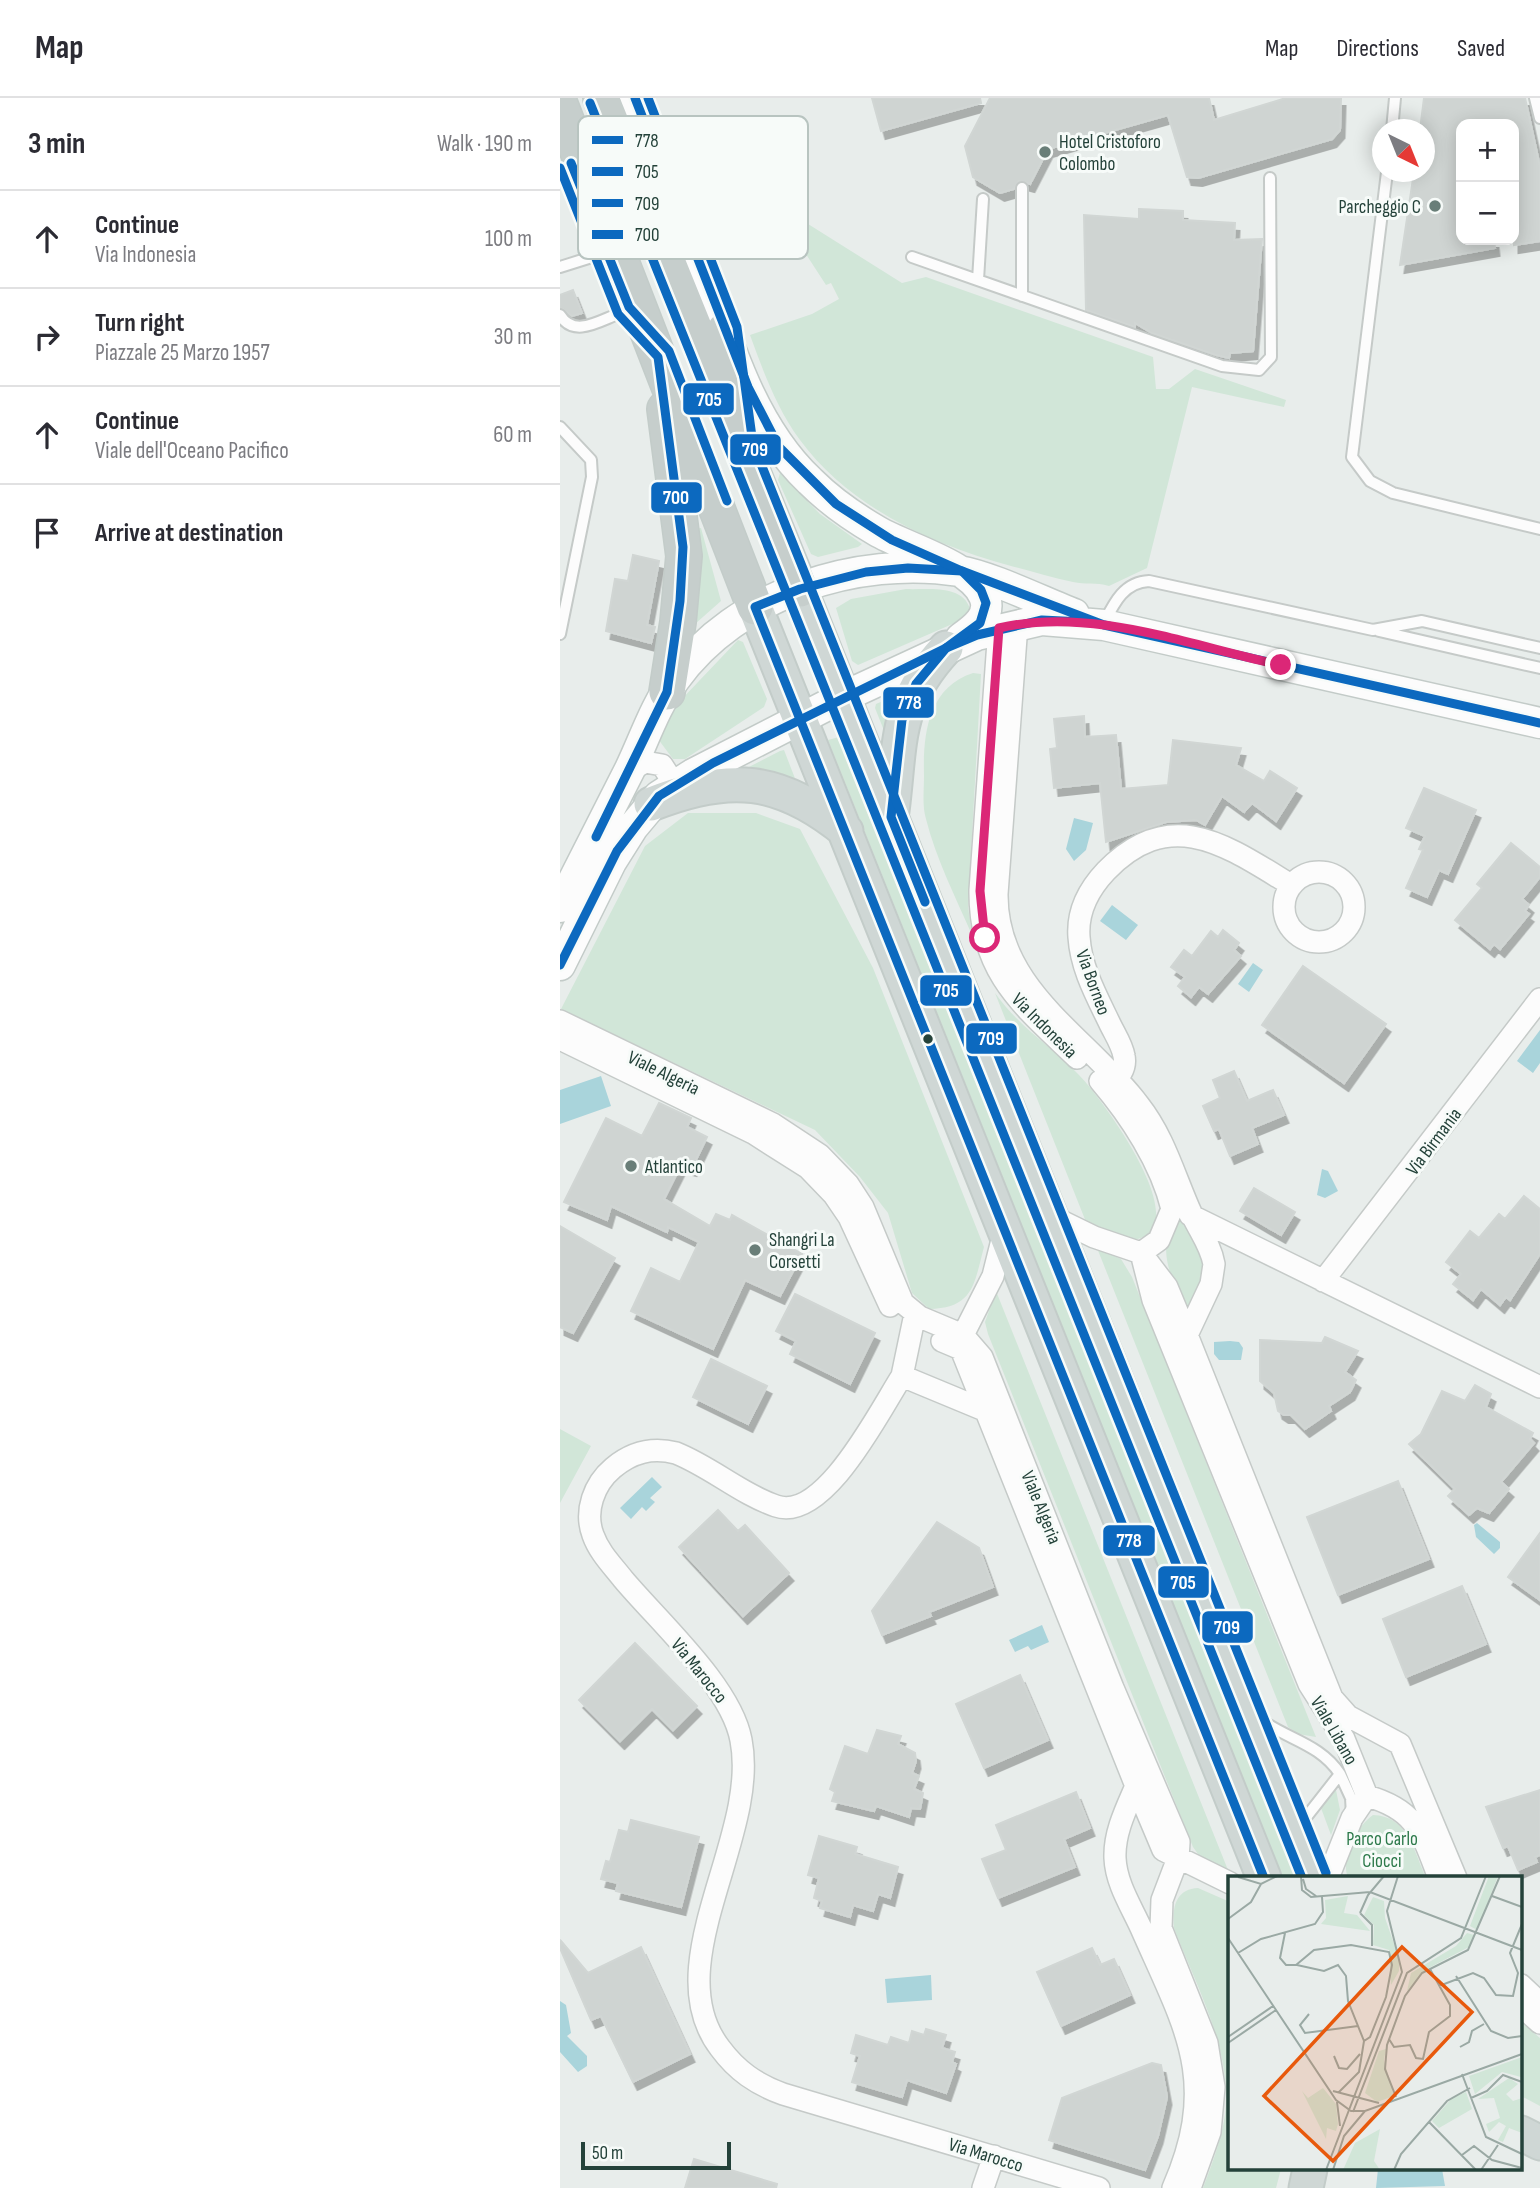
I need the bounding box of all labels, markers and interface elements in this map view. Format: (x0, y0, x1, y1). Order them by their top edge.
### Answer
text: Map (35, 28, 84, 68)
text: Map (1265, 34, 1298, 63)
text: Directions (1336, 34, 1419, 63)
text: Saved (1457, 34, 1505, 63)
legend (578, 116, 808, 259)
north arrow (1372, 119, 1435, 182)
map controls (1456, 119, 1519, 245)
button: + (1456, 119, 1519, 182)
text: 3 min (28, 126, 85, 162)
text: Walk · 190 m (437, 130, 532, 158)
text: 778 (635, 130, 658, 153)
place label: Hotel Cristoforo Colombo (1059, 131, 1161, 176)
marker: Hotel Cristoforo Colombo (1037, 144, 1053, 160)
text: 705 (635, 161, 659, 184)
button: − (1456, 182, 1519, 245)
text: 709 (635, 193, 659, 216)
place label: Parcheggio C (1339, 196, 1421, 219)
marker: Parcheggio C (1427, 198, 1443, 214)
text: Continue (95, 210, 179, 241)
icon: ahead (28, 220, 66, 258)
text: 700 (635, 224, 660, 247)
text: 100 m (485, 225, 532, 253)
text: Via Indonesia (95, 241, 196, 269)
text: Turn right (95, 308, 184, 339)
icon: right (28, 318, 66, 356)
text: 30 m (494, 323, 532, 351)
text: Piazzale 25 Marzo 1957 (95, 339, 270, 367)
line badge: 705 (682, 382, 735, 416)
text: 705 (696, 389, 722, 412)
text: Continue (95, 406, 179, 437)
icon: ahead (28, 416, 66, 454)
text: 60 m (493, 421, 532, 449)
line badge: 709 (729, 433, 782, 466)
text: Viale dell'Oceano Pacifico (95, 437, 289, 465)
text: 709 (742, 439, 768, 462)
line badge: 700 (650, 481, 703, 514)
text: 700 (663, 487, 689, 510)
icon: arrive (28, 514, 66, 552)
text: Arrive at destination (95, 518, 283, 549)
route end (1265, 649, 1296, 680)
line badge: 778 (882, 686, 935, 719)
text: 778 (896, 692, 922, 715)
route start (969, 922, 1000, 953)
street label: Via Borneo (1070, 947, 1115, 1018)
line badge: 705 (919, 974, 973, 1007)
text: 705 (933, 980, 959, 1003)
street label: Via Indonesia (1006, 988, 1082, 1064)
line badge: 709 (965, 1022, 1018, 1055)
text: 709 (978, 1028, 1004, 1051)
unlabelled marker (921, 1032, 935, 1046)
street label: Viale Algeria (624, 1046, 703, 1101)
street label: Via Birmania (1401, 1104, 1467, 1180)
place label: Atlantico (644, 1156, 703, 1179)
marker: Atlantico (623, 1158, 639, 1174)
place label: Shangri La Corsetti (769, 1229, 835, 1274)
marker: Shangri La Corsetti (747, 1242, 763, 1258)
street label: Viale Algeria (1016, 1468, 1066, 1548)
line badge: 778 (1102, 1524, 1156, 1557)
text: 778 (1116, 1530, 1142, 1553)
line badge: 705 (1157, 1565, 1210, 1599)
text: 705 (1170, 1572, 1196, 1595)
line badge: 709 (1201, 1610, 1254, 1644)
text: 709 (1214, 1617, 1240, 1640)
street label: Via Marocco (666, 1634, 732, 1708)
street label: Viale Libano (1305, 1692, 1363, 1769)
park label: Parco Carlo Ciocci (1346, 1828, 1418, 1873)
inset map (1228, 1876, 1522, 2170)
street label: Via Marocco (945, 2133, 1026, 2178)
scale bar (581, 2139, 732, 2171)
text: 50 m (592, 2142, 623, 2165)

